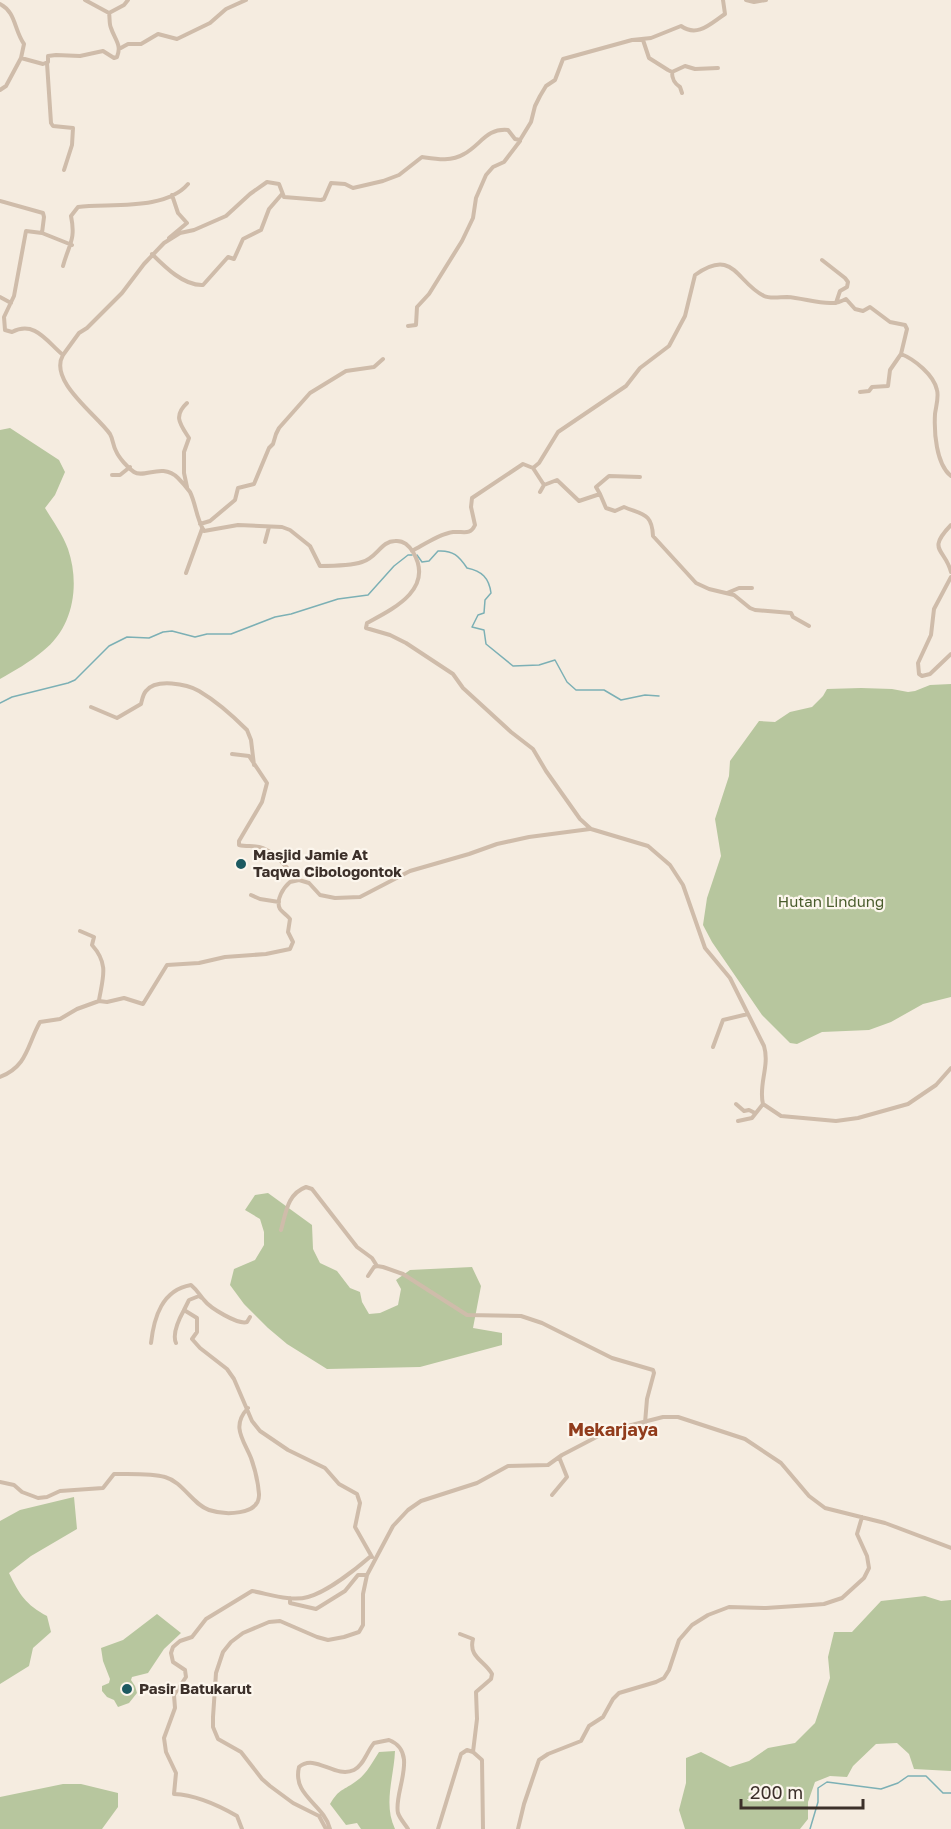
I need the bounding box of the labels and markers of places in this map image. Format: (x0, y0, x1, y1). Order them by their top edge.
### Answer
place label: Masjid Jamie At Taqwa Cibologontok (253, 845, 402, 880)
marker: Masjid Jamie At Taqwa Cibologontok (234, 857, 248, 871)
place label: Pasir Batukarut (139, 1679, 252, 1697)
marker: Pasir Batukarut (120, 1682, 134, 1696)

